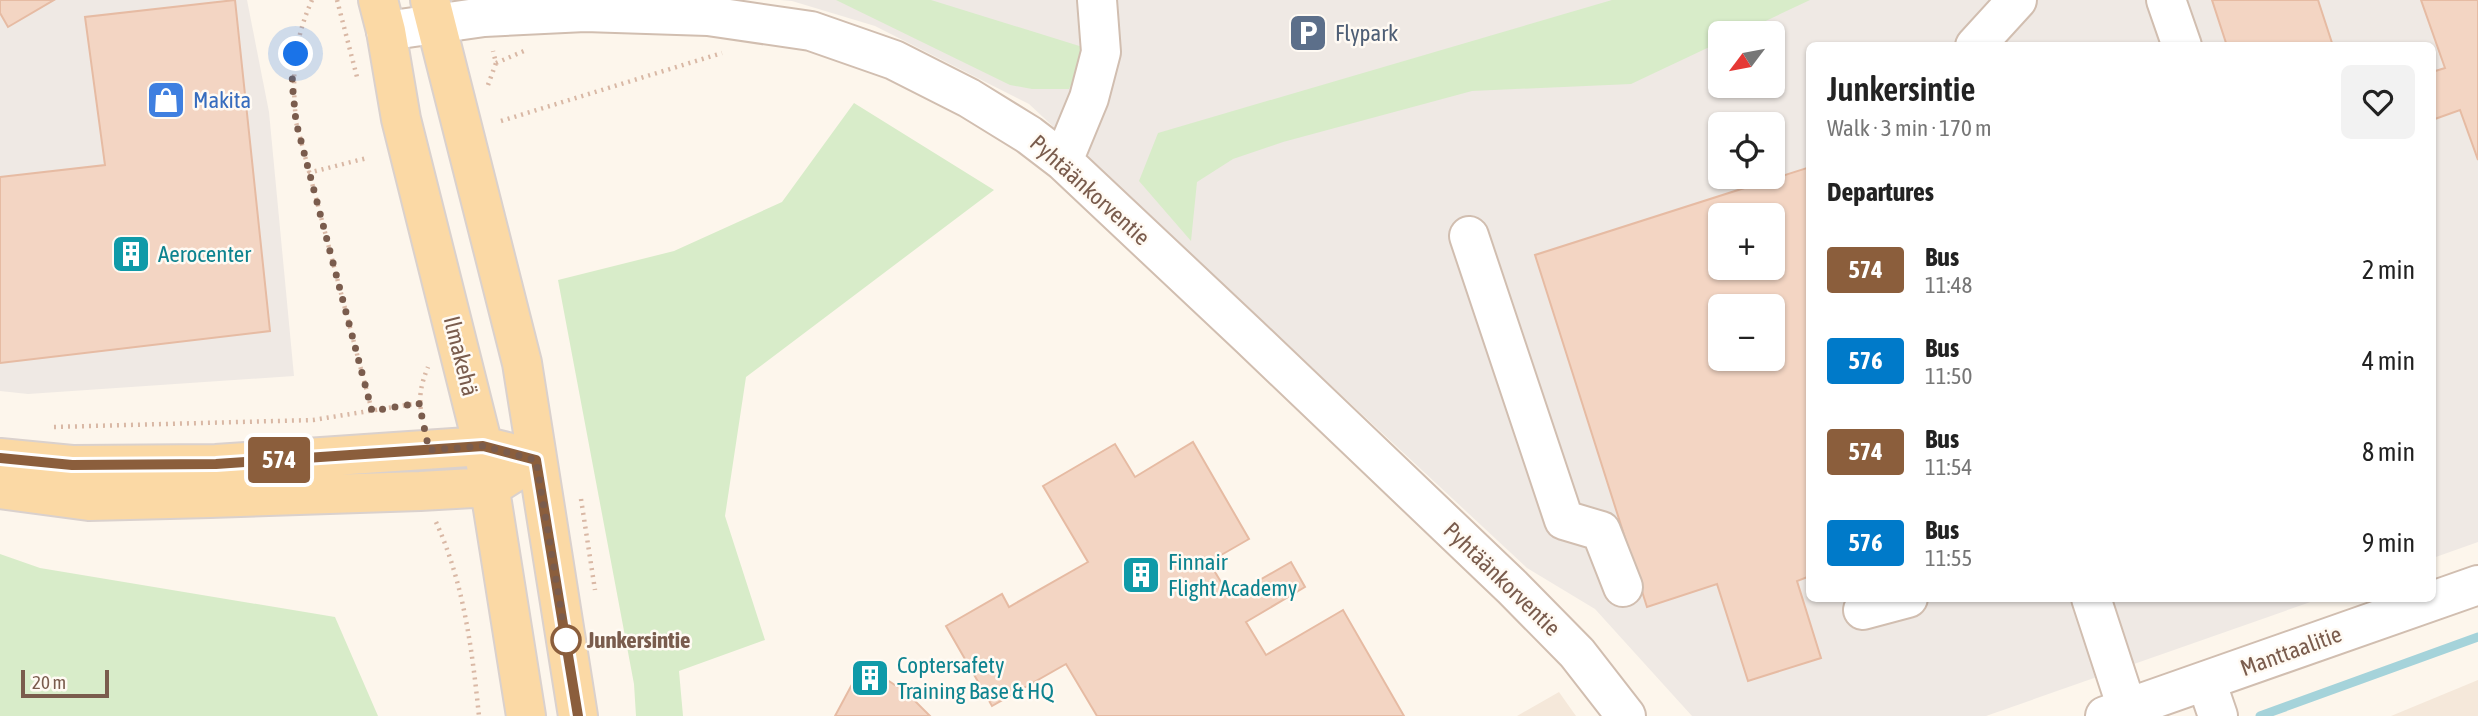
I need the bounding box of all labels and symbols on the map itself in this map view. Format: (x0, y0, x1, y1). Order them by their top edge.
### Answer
parking icon: Flypark (1287, 12, 1329, 54)
place label: Flypark (1335, 20, 1398, 46)
north arrow (1708, 21, 1785, 98)
your location (278, 36, 313, 71)
shop icon: Makita (145, 79, 187, 121)
place label: Makita (193, 87, 251, 113)
street label: Pyhtäänkorventie (1025, 130, 1155, 250)
building icon: Aerocenter (110, 233, 152, 275)
place label: Aerocenter (158, 241, 252, 267)
street label: Ilmakehä (439, 313, 483, 399)
line badge: 574 (239, 437, 319, 483)
street label: Pyhtäänkorventie (1438, 517, 1566, 641)
place label: Finnair Flight Academy (1168, 549, 1297, 601)
building icon: Finnair Flight Academy (1120, 554, 1162, 596)
street label: Manttaalitie (2237, 621, 2345, 681)
marker: Junkersintie (551, 625, 581, 655)
place label: Junkersintie (586, 627, 690, 653)
place label: Coptersafety Training Base & HQ (897, 652, 1054, 704)
building icon: Coptersafety Training Base & HQ (849, 657, 891, 699)
scale bar (21, 667, 108, 699)

